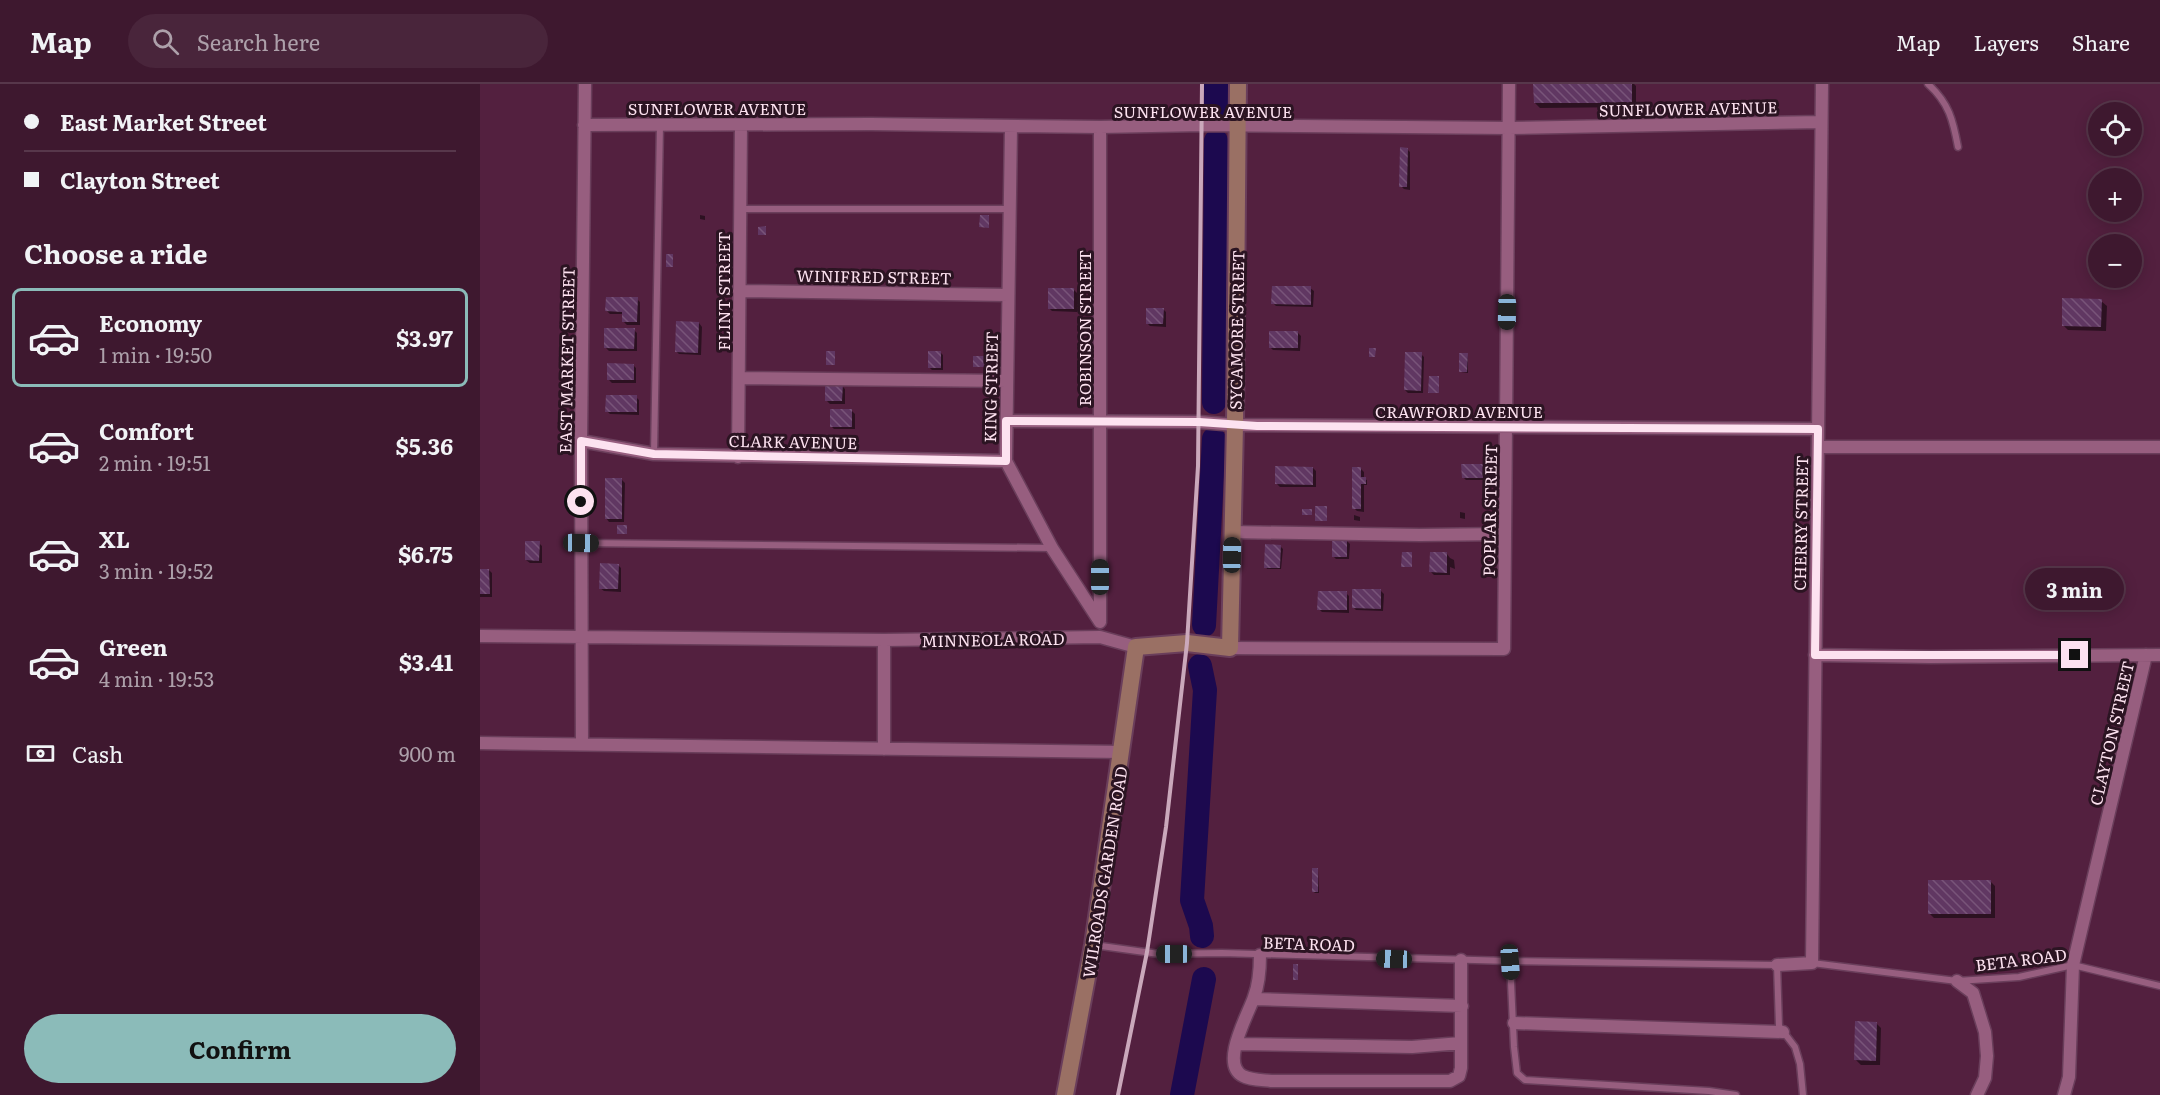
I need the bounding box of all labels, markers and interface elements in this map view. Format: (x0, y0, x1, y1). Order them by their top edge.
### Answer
search box (128, 14, 548, 68)
text: Map (30, 20, 92, 62)
icon: search (149, 25, 182, 58)
text: Search here (197, 25, 320, 58)
text: Map (1896, 26, 1941, 57)
text: Layers (1974, 26, 2039, 57)
text: Share (2072, 26, 2130, 57)
street label: SUNFLOWER AVENUE (1599, 94, 1777, 122)
street label: SUNFLOWER AVENUE (628, 96, 806, 120)
street label: SUNFLOWER AVENUE (1114, 99, 1292, 123)
map controls (2088, 102, 2142, 288)
button: locate (2088, 102, 2142, 156)
text: East Market Street (60, 105, 267, 138)
text: Clayton Street (60, 163, 220, 196)
button: + (2088, 168, 2142, 222)
street label: FLINT STREET (711, 231, 735, 351)
text: Choose a ride (24, 232, 207, 272)
button: − (2088, 234, 2142, 288)
street label: ROBINSON STREET (1072, 250, 1096, 406)
street label: SYCAMORE STREET (1223, 250, 1249, 410)
street label: WINIFRED STREET (796, 263, 952, 289)
street label: EAST MARKET STREET (552, 266, 580, 454)
car (1498, 294, 1516, 330)
text: Economy (99, 306, 202, 339)
icon: car (27, 311, 81, 365)
text: $3.97 (396, 321, 453, 354)
street label: KING STREET (977, 331, 1003, 443)
text: 1 min · 19:50 (99, 339, 212, 369)
street label: CRAWFORD AVENUE (1375, 399, 1543, 423)
text: Comfort (99, 414, 194, 447)
icon: car (27, 419, 81, 473)
street label: CLARK AVENUE (729, 428, 857, 454)
text: $5.36 (396, 429, 453, 462)
street label: POPLAR STREET (1476, 443, 1502, 576)
text: 2 min · 19:51 (99, 447, 211, 477)
street label: CHERRY STREET (1787, 455, 1813, 591)
route start (567, 488, 594, 515)
text: XL (99, 522, 130, 555)
icon: car (27, 527, 81, 581)
car (563, 534, 599, 552)
text: $6.75 (398, 537, 453, 570)
car (1223, 537, 1241, 573)
text: 3 min · 19:52 (99, 555, 213, 585)
car (1091, 559, 1109, 595)
callout: 3 min (2026, 568, 2124, 610)
text: 3 min (2046, 574, 2103, 604)
street label: MINNEOLA ROAD (921, 626, 1065, 652)
text: Green (99, 630, 168, 663)
icon: car (27, 635, 81, 689)
route end (2061, 641, 2088, 668)
text: $3.41 (399, 645, 453, 678)
street label: CLAYTON STREET (2083, 658, 2139, 808)
text: 4 min · 19:53 (99, 663, 214, 693)
icon: cash (24, 737, 57, 770)
text: Cash (72, 737, 123, 770)
text: 900 m (399, 738, 456, 768)
street label: WILROADS GARDEN ROAD (1075, 764, 1133, 980)
street label: BETA ROAD (1263, 929, 1355, 957)
street label: BETA ROAD (1974, 941, 2068, 977)
car (1500, 943, 1520, 981)
car (1156, 945, 1192, 963)
car (1376, 949, 1412, 969)
button: Confirm (24, 1014, 456, 1083)

